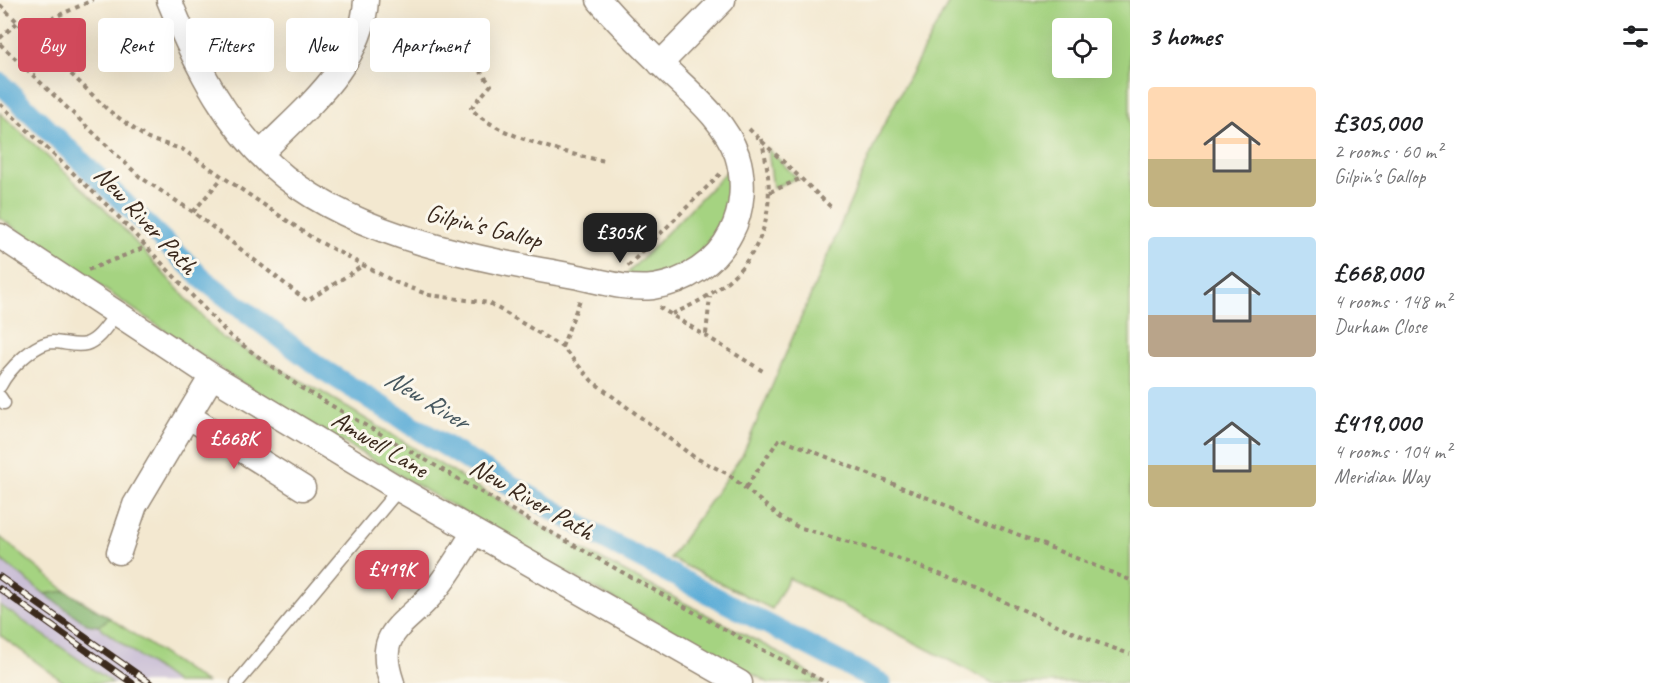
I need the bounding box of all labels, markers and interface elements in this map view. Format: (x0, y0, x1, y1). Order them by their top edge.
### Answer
chip: Buy (18, 18, 86, 72)
chip: Rent (98, 18, 174, 72)
chip: Filters (186, 18, 274, 72)
chip: New (286, 18, 358, 72)
chip: Apartment (370, 18, 490, 72)
map controls (1052, 18, 1112, 78)
button: locate (1052, 18, 1112, 78)
text: 3 homes (1148, 20, 1221, 53)
icon: filters (1619, 20, 1652, 53)
text: £305,000 (1334, 106, 1421, 139)
icon: home (1196, 111, 1268, 183)
text: 2 rooms · 60 m² (1334, 139, 1442, 164)
street label: New River Path (87, 158, 206, 283)
text: Gilpin's Gallop (1334, 164, 1425, 189)
street label: Gilpin's Gallop (422, 196, 547, 257)
pin: £305K (578, 213, 662, 264)
text: £305K (597, 220, 643, 245)
text: £668,000 (1334, 256, 1422, 289)
icon: home (1196, 261, 1268, 333)
text: 4 rooms · 148 m² (1334, 289, 1451, 314)
text: Durham Close (1334, 314, 1427, 339)
water label: New River (379, 361, 479, 439)
street label: Amwell Lane (326, 402, 435, 486)
text: £419,000 (1334, 406, 1421, 439)
icon: home (1196, 411, 1268, 483)
pin: £668K (192, 419, 276, 470)
text: £668K (211, 426, 258, 451)
text: 4 rooms · 104 m² (1334, 439, 1451, 464)
street label: New River Path (464, 450, 601, 548)
text: Meridian Way (1334, 464, 1429, 489)
pin: £419K (350, 550, 434, 601)
text: £419K (369, 557, 415, 582)

